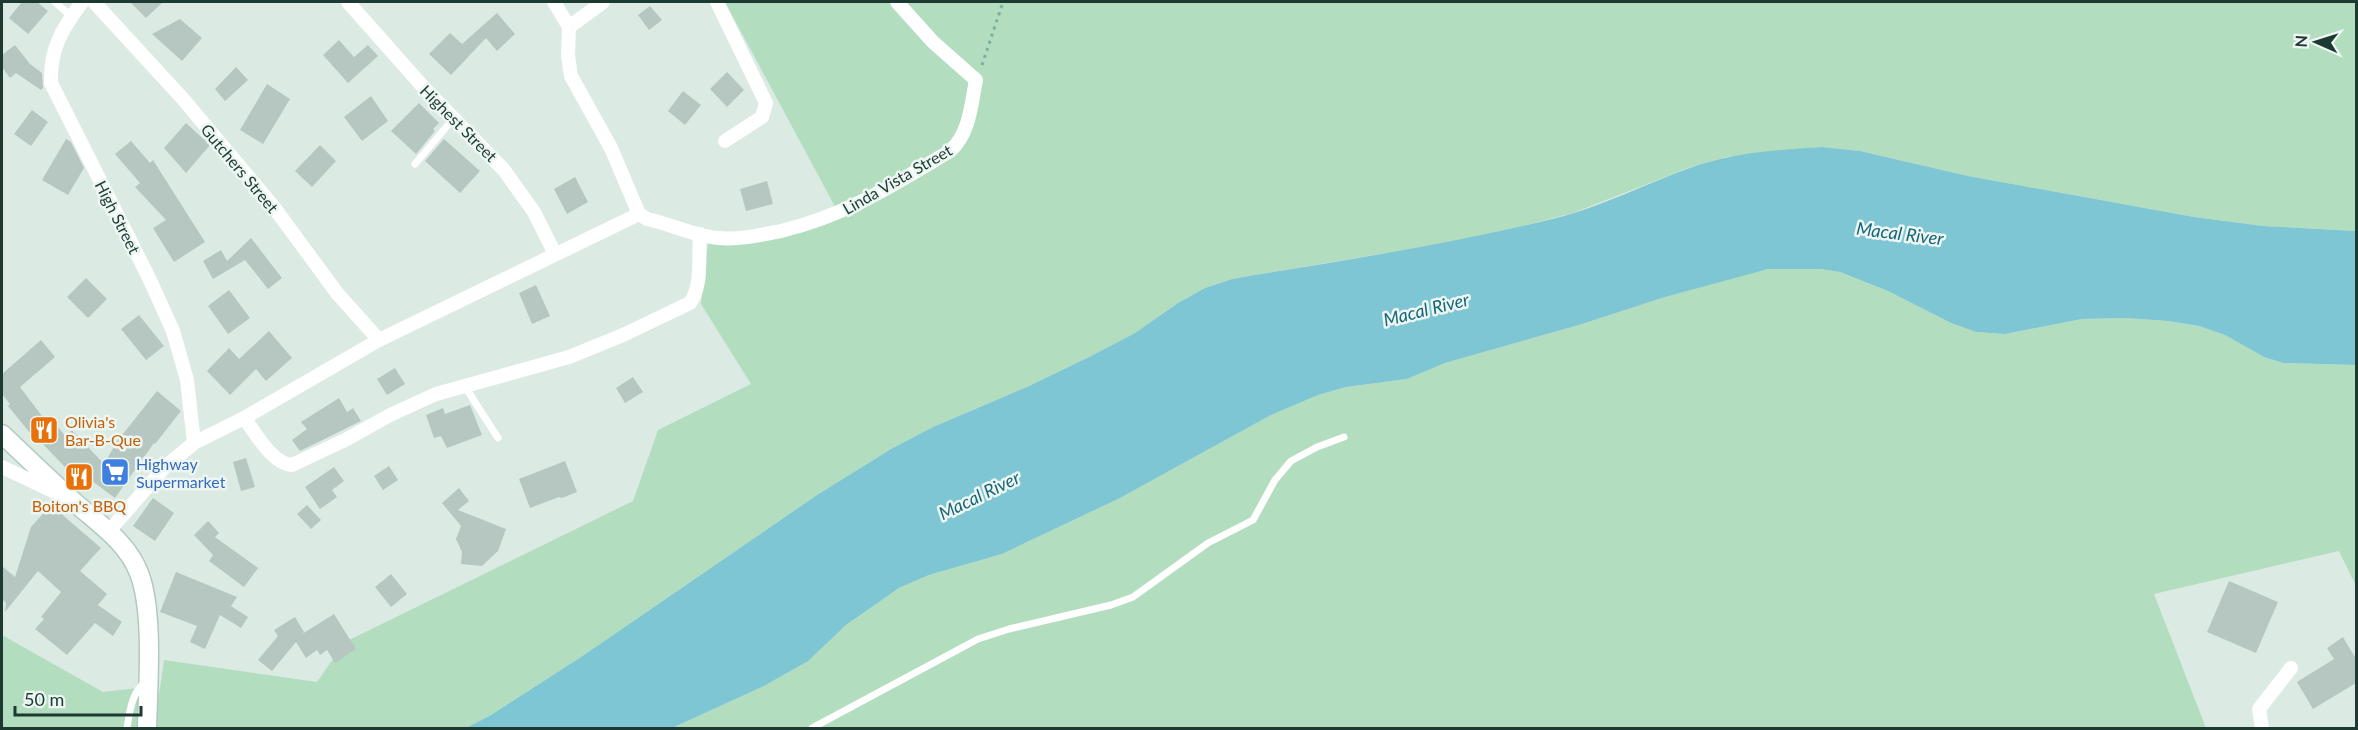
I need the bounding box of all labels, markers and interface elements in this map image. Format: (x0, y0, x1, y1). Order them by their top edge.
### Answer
north arrow (2286, 12, 2346, 72)
text: N (2291, 35, 2310, 48)
street label: Highest Street (417, 81, 501, 165)
street label: Gutchers Street (197, 120, 283, 216)
street label: Linda Vista Street (839, 140, 955, 218)
street label: High Street (92, 177, 145, 257)
water label: Macal River (1855, 217, 1946, 249)
water label: Macal River (1381, 288, 1472, 330)
place label: Olivia's Bar-B-Que (65, 412, 141, 449)
restaurant icon: Olivia's Bar-B-Que (28, 414, 60, 446)
place label: Highway Supermarket (136, 454, 226, 491)
supermarket icon: Highway Supermarket (99, 456, 131, 488)
restaurant icon: Boiton's BBQ (63, 461, 95, 493)
water label: Macal River (935, 466, 1024, 524)
place label: Boiton's BBQ (32, 496, 126, 515)
scale bar (15, 679, 141, 717)
text: 50 m (24, 688, 64, 710)

